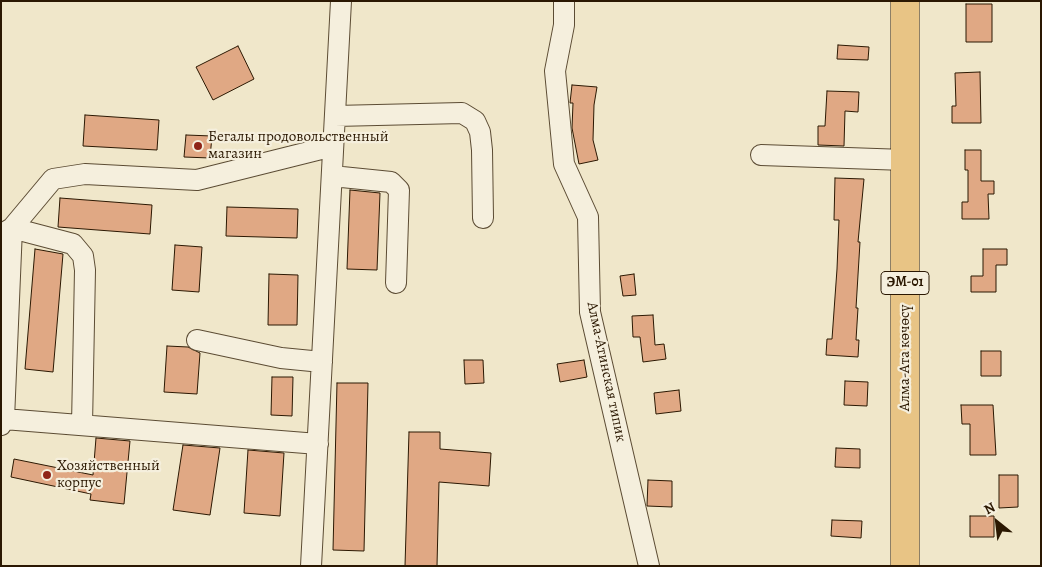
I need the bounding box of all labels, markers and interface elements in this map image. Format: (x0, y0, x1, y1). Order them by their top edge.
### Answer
place label: Бегалы продовольственный магазин (208, 128, 388, 163)
marker: Бегалы продовольственный магазин (192, 140, 204, 152)
road number: ЭМ-01 (881, 272, 929, 294)
street label: Алма-Атинская типик (582, 300, 630, 444)
street label: Алма-Ата көчөсү (896, 305, 914, 411)
place label: Хозяйственный корпус (57, 457, 160, 492)
marker: Хозяйственный корпус (41, 469, 53, 481)
north arrow (972, 497, 1022, 547)
text: N (980, 498, 999, 519)

